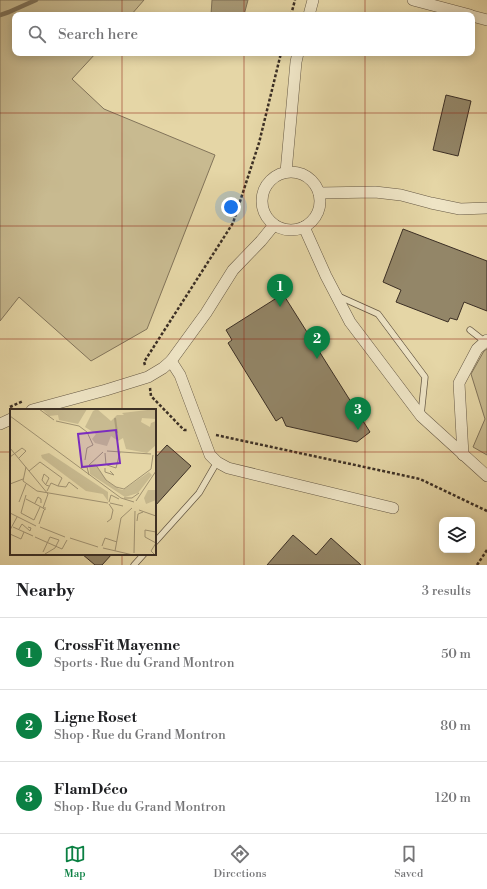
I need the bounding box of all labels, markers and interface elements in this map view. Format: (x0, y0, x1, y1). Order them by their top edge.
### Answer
search box (12, 12, 475, 56)
icon: search (26, 23, 48, 45)
text: Search here (58, 25, 138, 44)
your location (221, 197, 241, 217)
pin: 1 (267, 274, 293, 307)
pin: 2 (304, 326, 330, 359)
pin: 3 (345, 397, 371, 430)
inset map (10, 409, 156, 555)
map controls (439, 517, 475, 553)
button: layers (439, 517, 475, 553)
text: Nearby (16, 580, 75, 602)
text: 3 results (422, 583, 471, 599)
text: CrossFit Mayenne (54, 636, 180, 655)
text: 1 (26, 646, 32, 662)
text: 50 m (441, 646, 471, 662)
text: Sports · Rue du Grand Montron (54, 655, 234, 671)
text: Ligne Roset (54, 708, 137, 727)
text: 2 (25, 718, 33, 734)
text: 80 m (440, 718, 471, 734)
text: Shop · Rue du Grand Montron (54, 727, 226, 743)
text: FlamDéco (54, 780, 128, 799)
text: 3 (25, 790, 33, 806)
text: 120 m (435, 790, 471, 806)
text: Shop · Rue du Grand Montron (54, 799, 226, 815)
tab: Map (64, 843, 86, 881)
tab: Directions (214, 843, 267, 881)
tab: Saved (394, 843, 423, 881)

